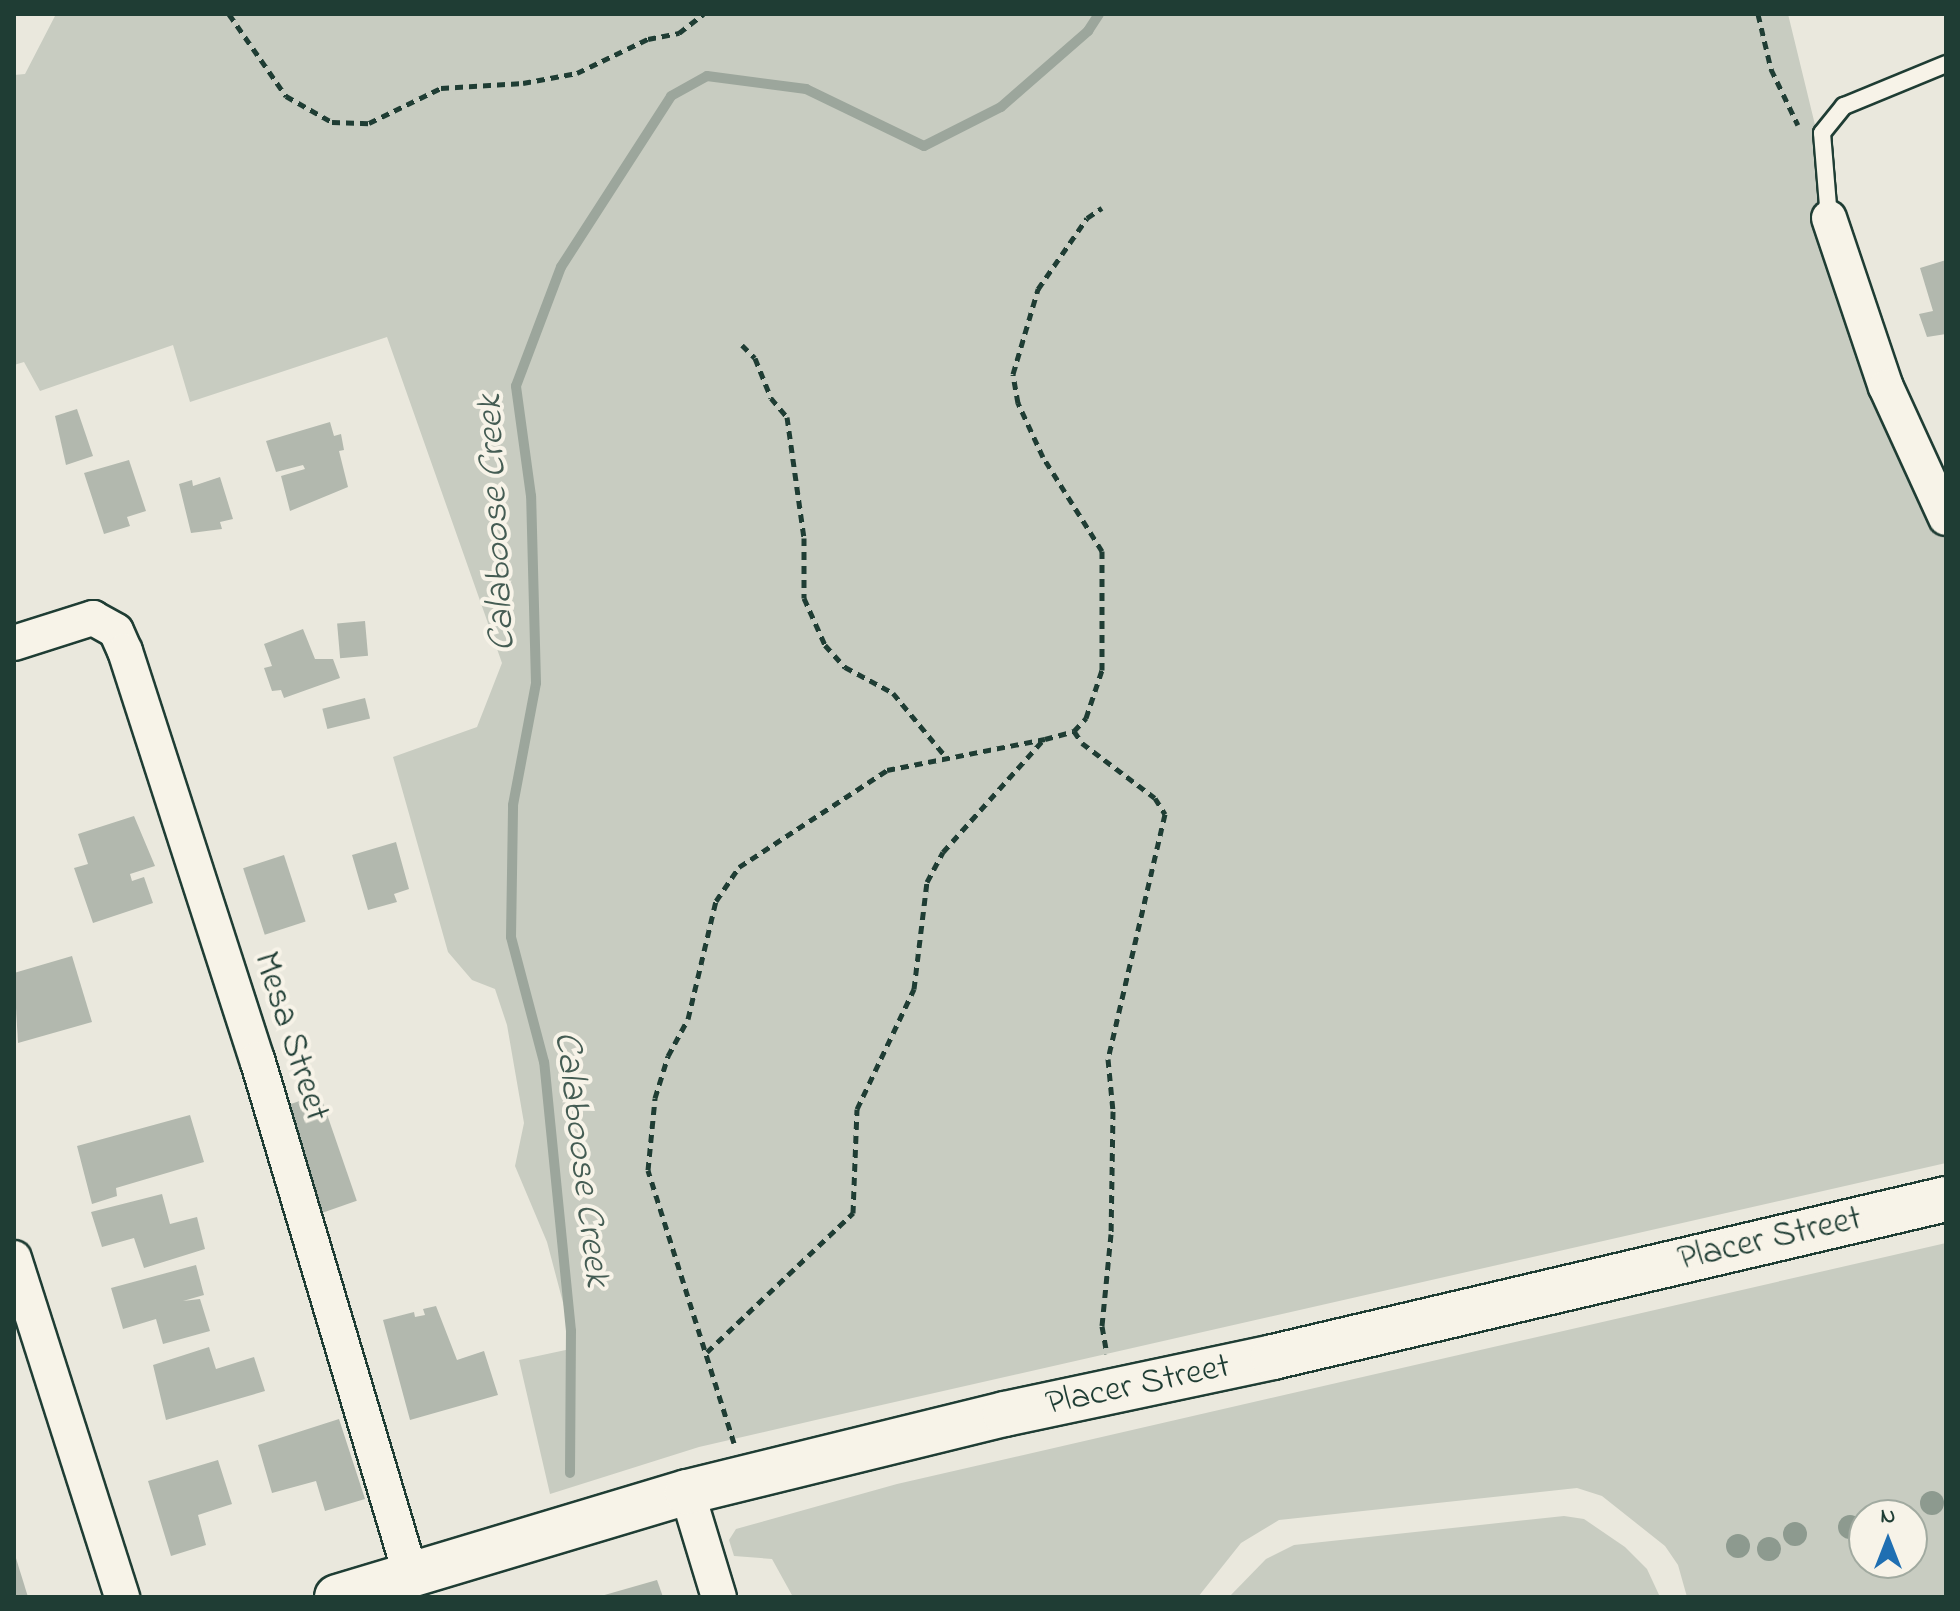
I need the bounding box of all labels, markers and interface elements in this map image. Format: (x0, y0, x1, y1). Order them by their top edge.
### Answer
water label: Calaboose Creek (469, 393, 527, 653)
street label: Mesa Street (242, 947, 338, 1127)
water label: Calaboose Creek (542, 1029, 618, 1289)
street label: Placer Street (1674, 1198, 1866, 1282)
street label: Placer Street (1042, 1345, 1234, 1427)
north arrow (1848, 1499, 1928, 1579)
text: N (1881, 1501, 1895, 1533)

